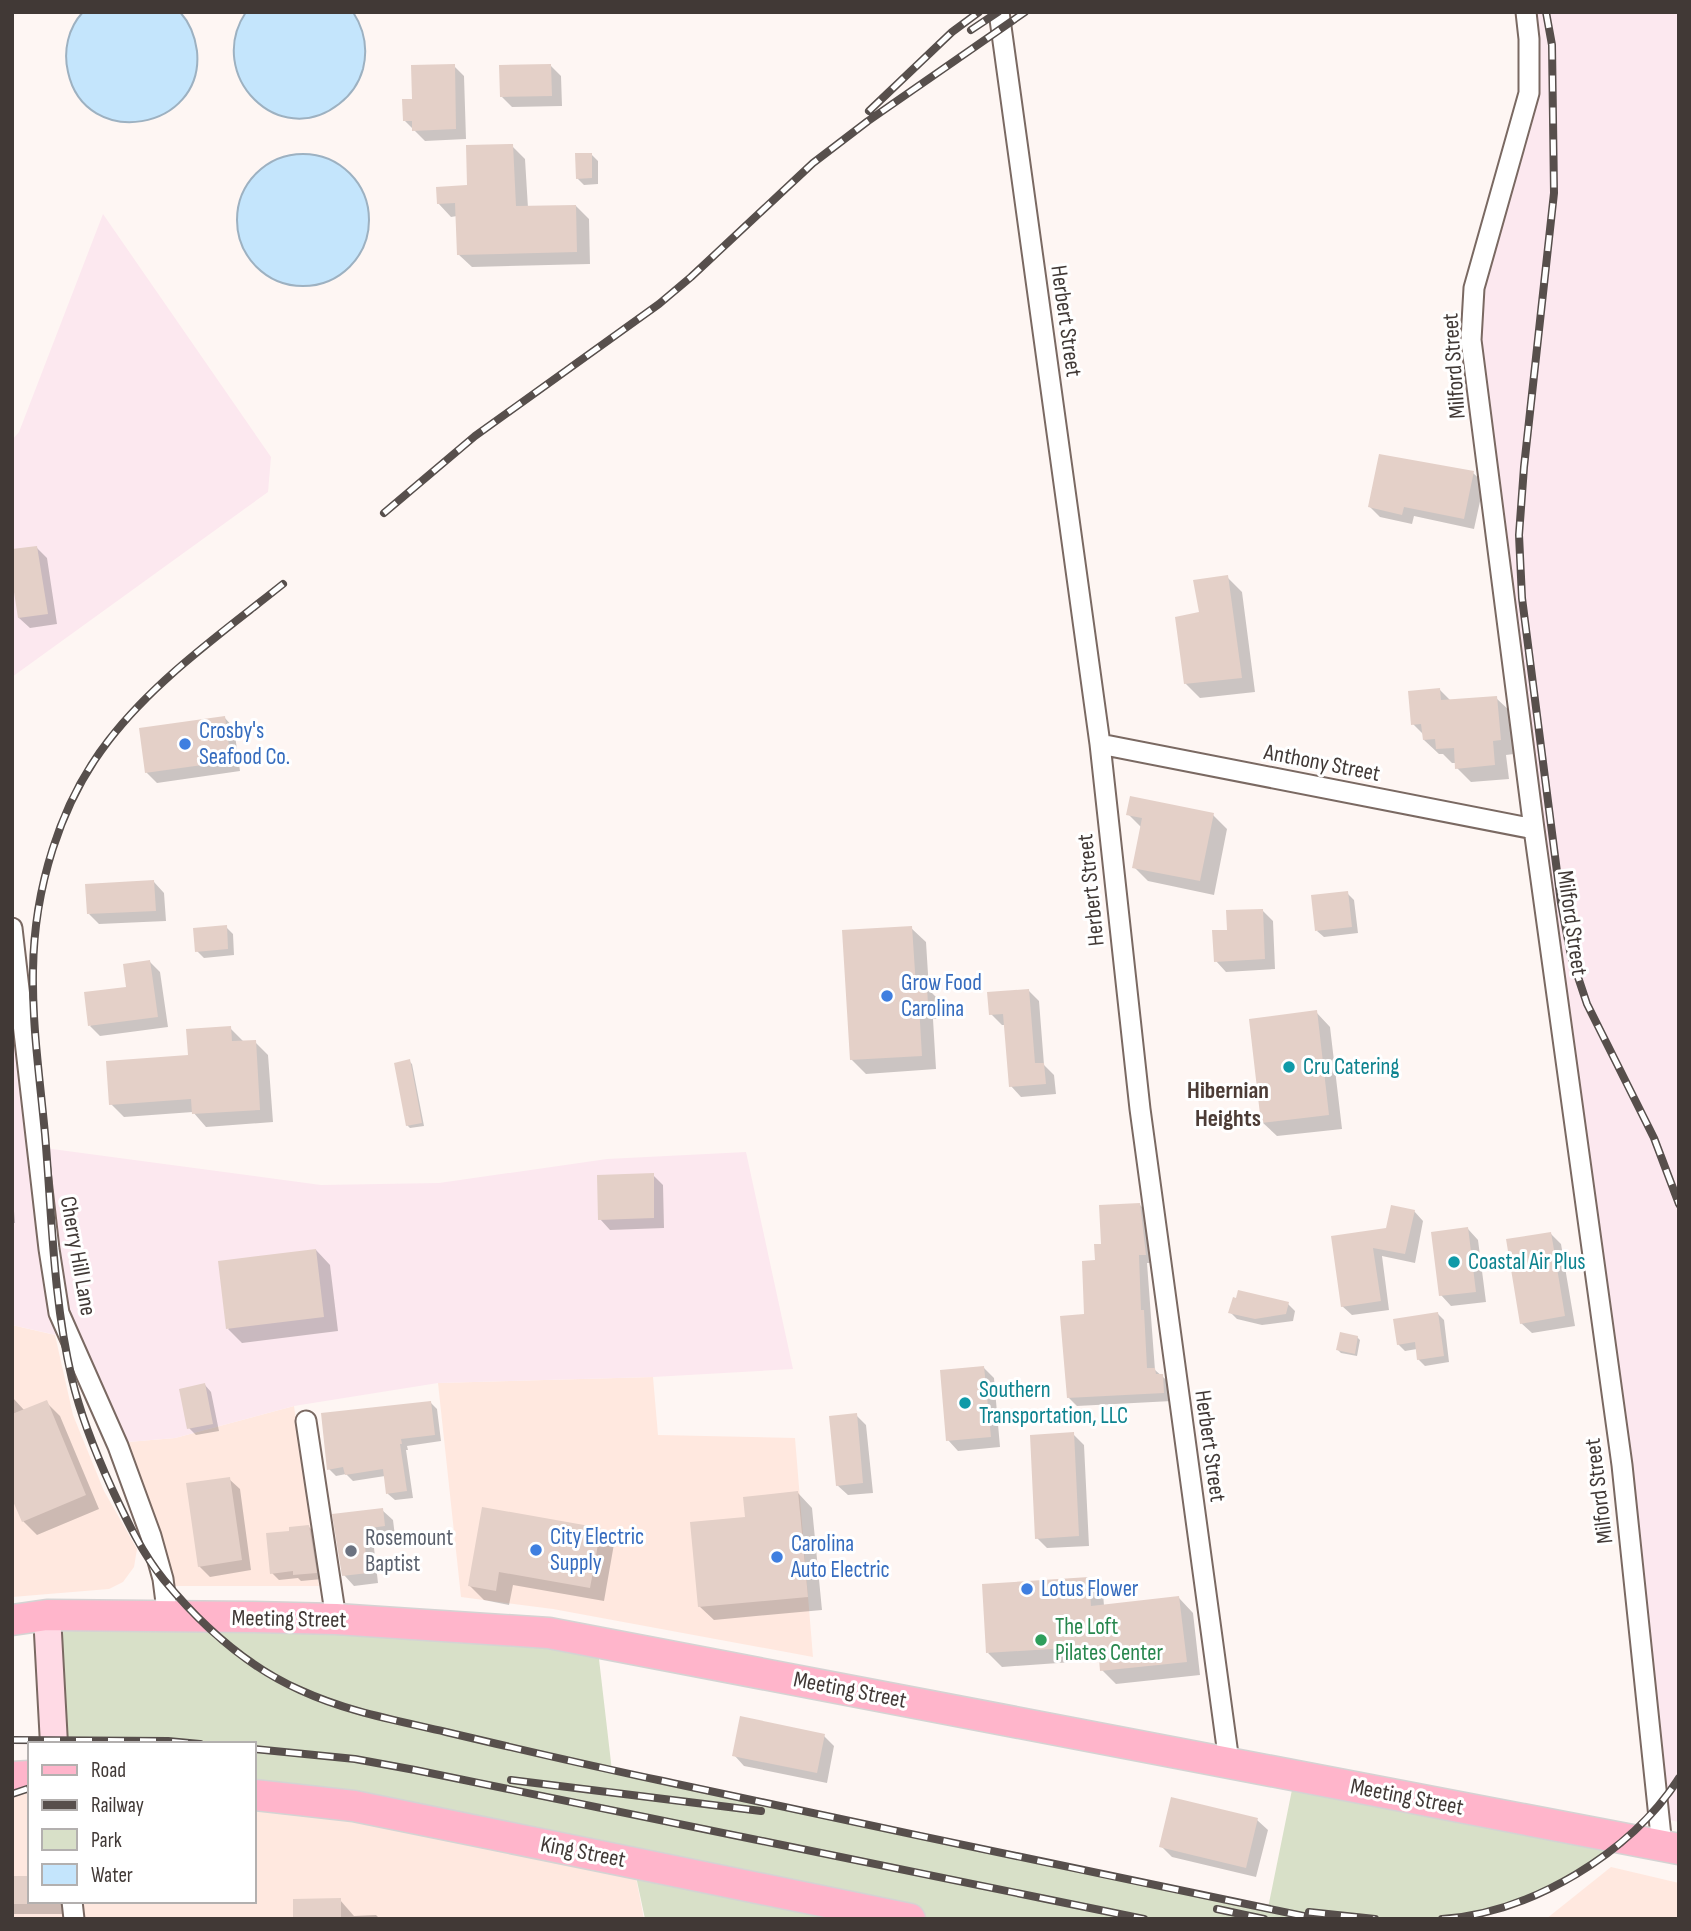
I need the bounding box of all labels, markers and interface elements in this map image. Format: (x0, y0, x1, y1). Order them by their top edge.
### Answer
street label: Herbert Street (1044, 263, 1088, 379)
street label: Milford Street (1436, 312, 1472, 420)
place label: Crosby's Seafood Co. (199, 717, 290, 771)
marker: Crosby's Seafood Co. (177, 736, 193, 752)
street label: Anthony Street (1261, 738, 1382, 788)
street label: Herbert Street (1071, 833, 1111, 947)
street label: Milford Street (1551, 869, 1593, 977)
place label: Grow Food Carolina (901, 969, 982, 1023)
marker: Grow Food Carolina (879, 988, 895, 1004)
place label: Cru Catering (1303, 1053, 1400, 1081)
marker: Cru Catering (1281, 1059, 1297, 1075)
district label: Hibernian Heights (1187, 1076, 1269, 1133)
street label: Cherry Hill Lane (54, 1194, 102, 1318)
place label: Coastal Air Plus (1468, 1248, 1586, 1276)
marker: Coastal Air Plus (1446, 1254, 1462, 1270)
place label: Southern Transportation, LLC (979, 1376, 1128, 1430)
street label: Herbert Street (1188, 1388, 1232, 1504)
marker: Southern Transportation, LLC (957, 1395, 973, 1411)
street label: Milford Street (1579, 1437, 1619, 1545)
place label: City Electric Supply (550, 1523, 644, 1577)
place label: Rosemount Baptist (365, 1524, 453, 1578)
place label: Carolina Auto Electric (790, 1530, 890, 1584)
marker: City Electric Supply (528, 1542, 544, 1558)
marker: Rosemount Baptist (343, 1543, 359, 1559)
marker: Carolina Auto Electric (769, 1549, 785, 1565)
place label: Lotus Flower (1041, 1575, 1139, 1603)
marker: Lotus Flower (1019, 1581, 1035, 1597)
street label: Meeting Street (231, 1604, 347, 1634)
place label: The Loft Pilates Center (1055, 1613, 1163, 1667)
marker: The Loft Pilates Center (1033, 1632, 1049, 1648)
street label: Meeting Street (791, 1665, 909, 1715)
legend (28, 1742, 256, 1903)
text: Road (91, 1758, 126, 1783)
street label: Meeting Street (1348, 1772, 1466, 1822)
text: Railway (91, 1793, 144, 1818)
text: Park (91, 1828, 122, 1853)
street label: King Street (538, 1830, 628, 1874)
text: Water (91, 1863, 133, 1888)

